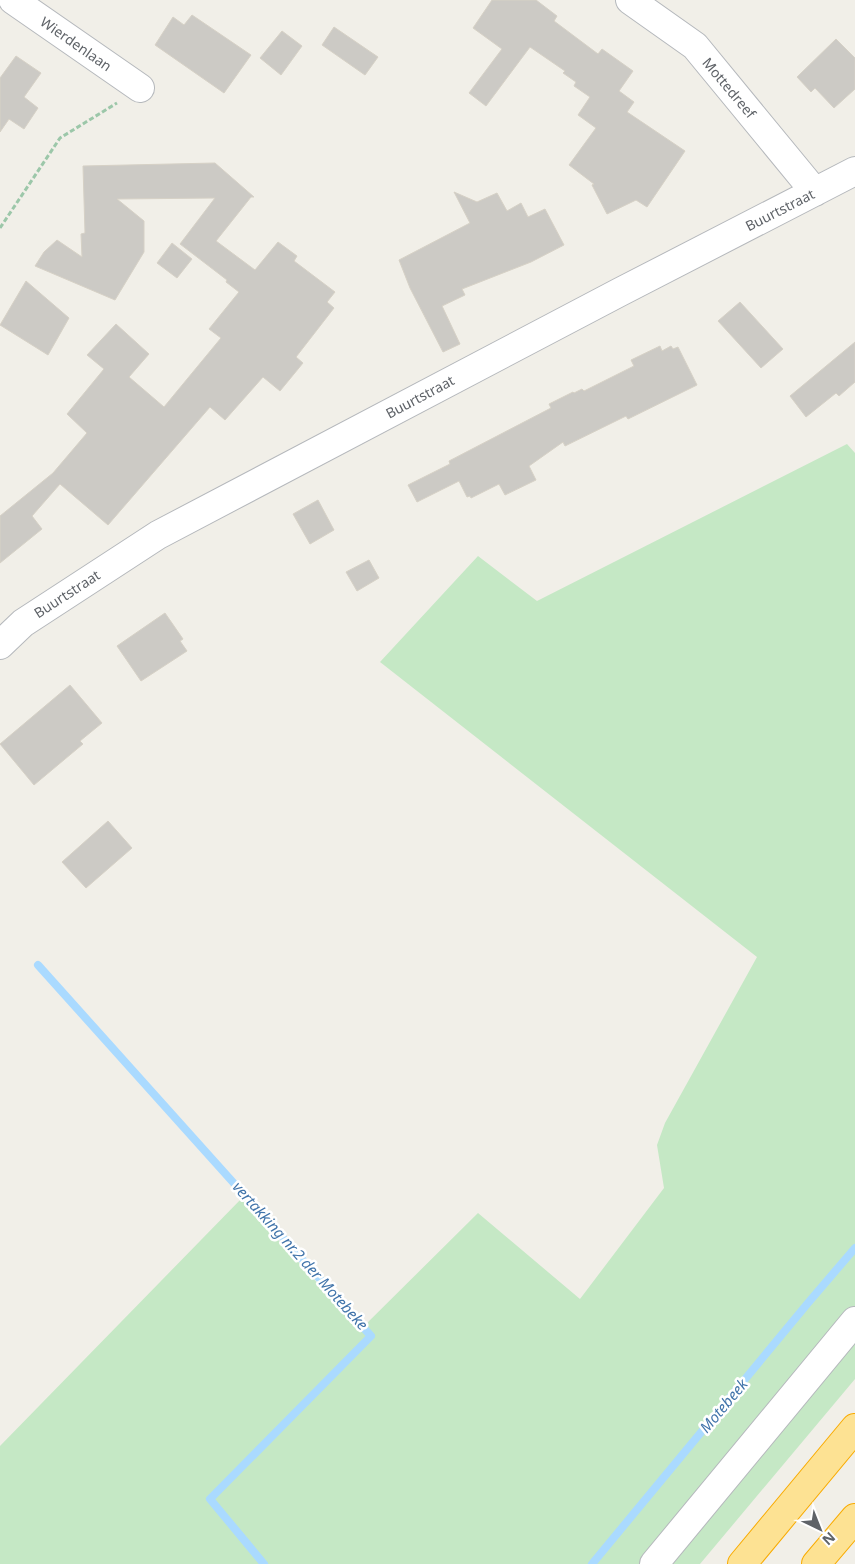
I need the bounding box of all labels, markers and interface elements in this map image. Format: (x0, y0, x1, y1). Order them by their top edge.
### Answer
street label: Wierdenlaan (37, 12, 116, 75)
street label: Mottedreef (698, 53, 761, 123)
street label: Buurtstraat (742, 184, 818, 235)
street label: Buurtstraat (382, 371, 457, 423)
street label: Buurtstraat (30, 565, 103, 622)
water label: vertakking nr.2 der Motebeke (229, 1177, 373, 1334)
water label: Motebeek (695, 1374, 752, 1437)
north arrow (795, 1504, 845, 1554)
text: N (819, 1528, 840, 1550)

